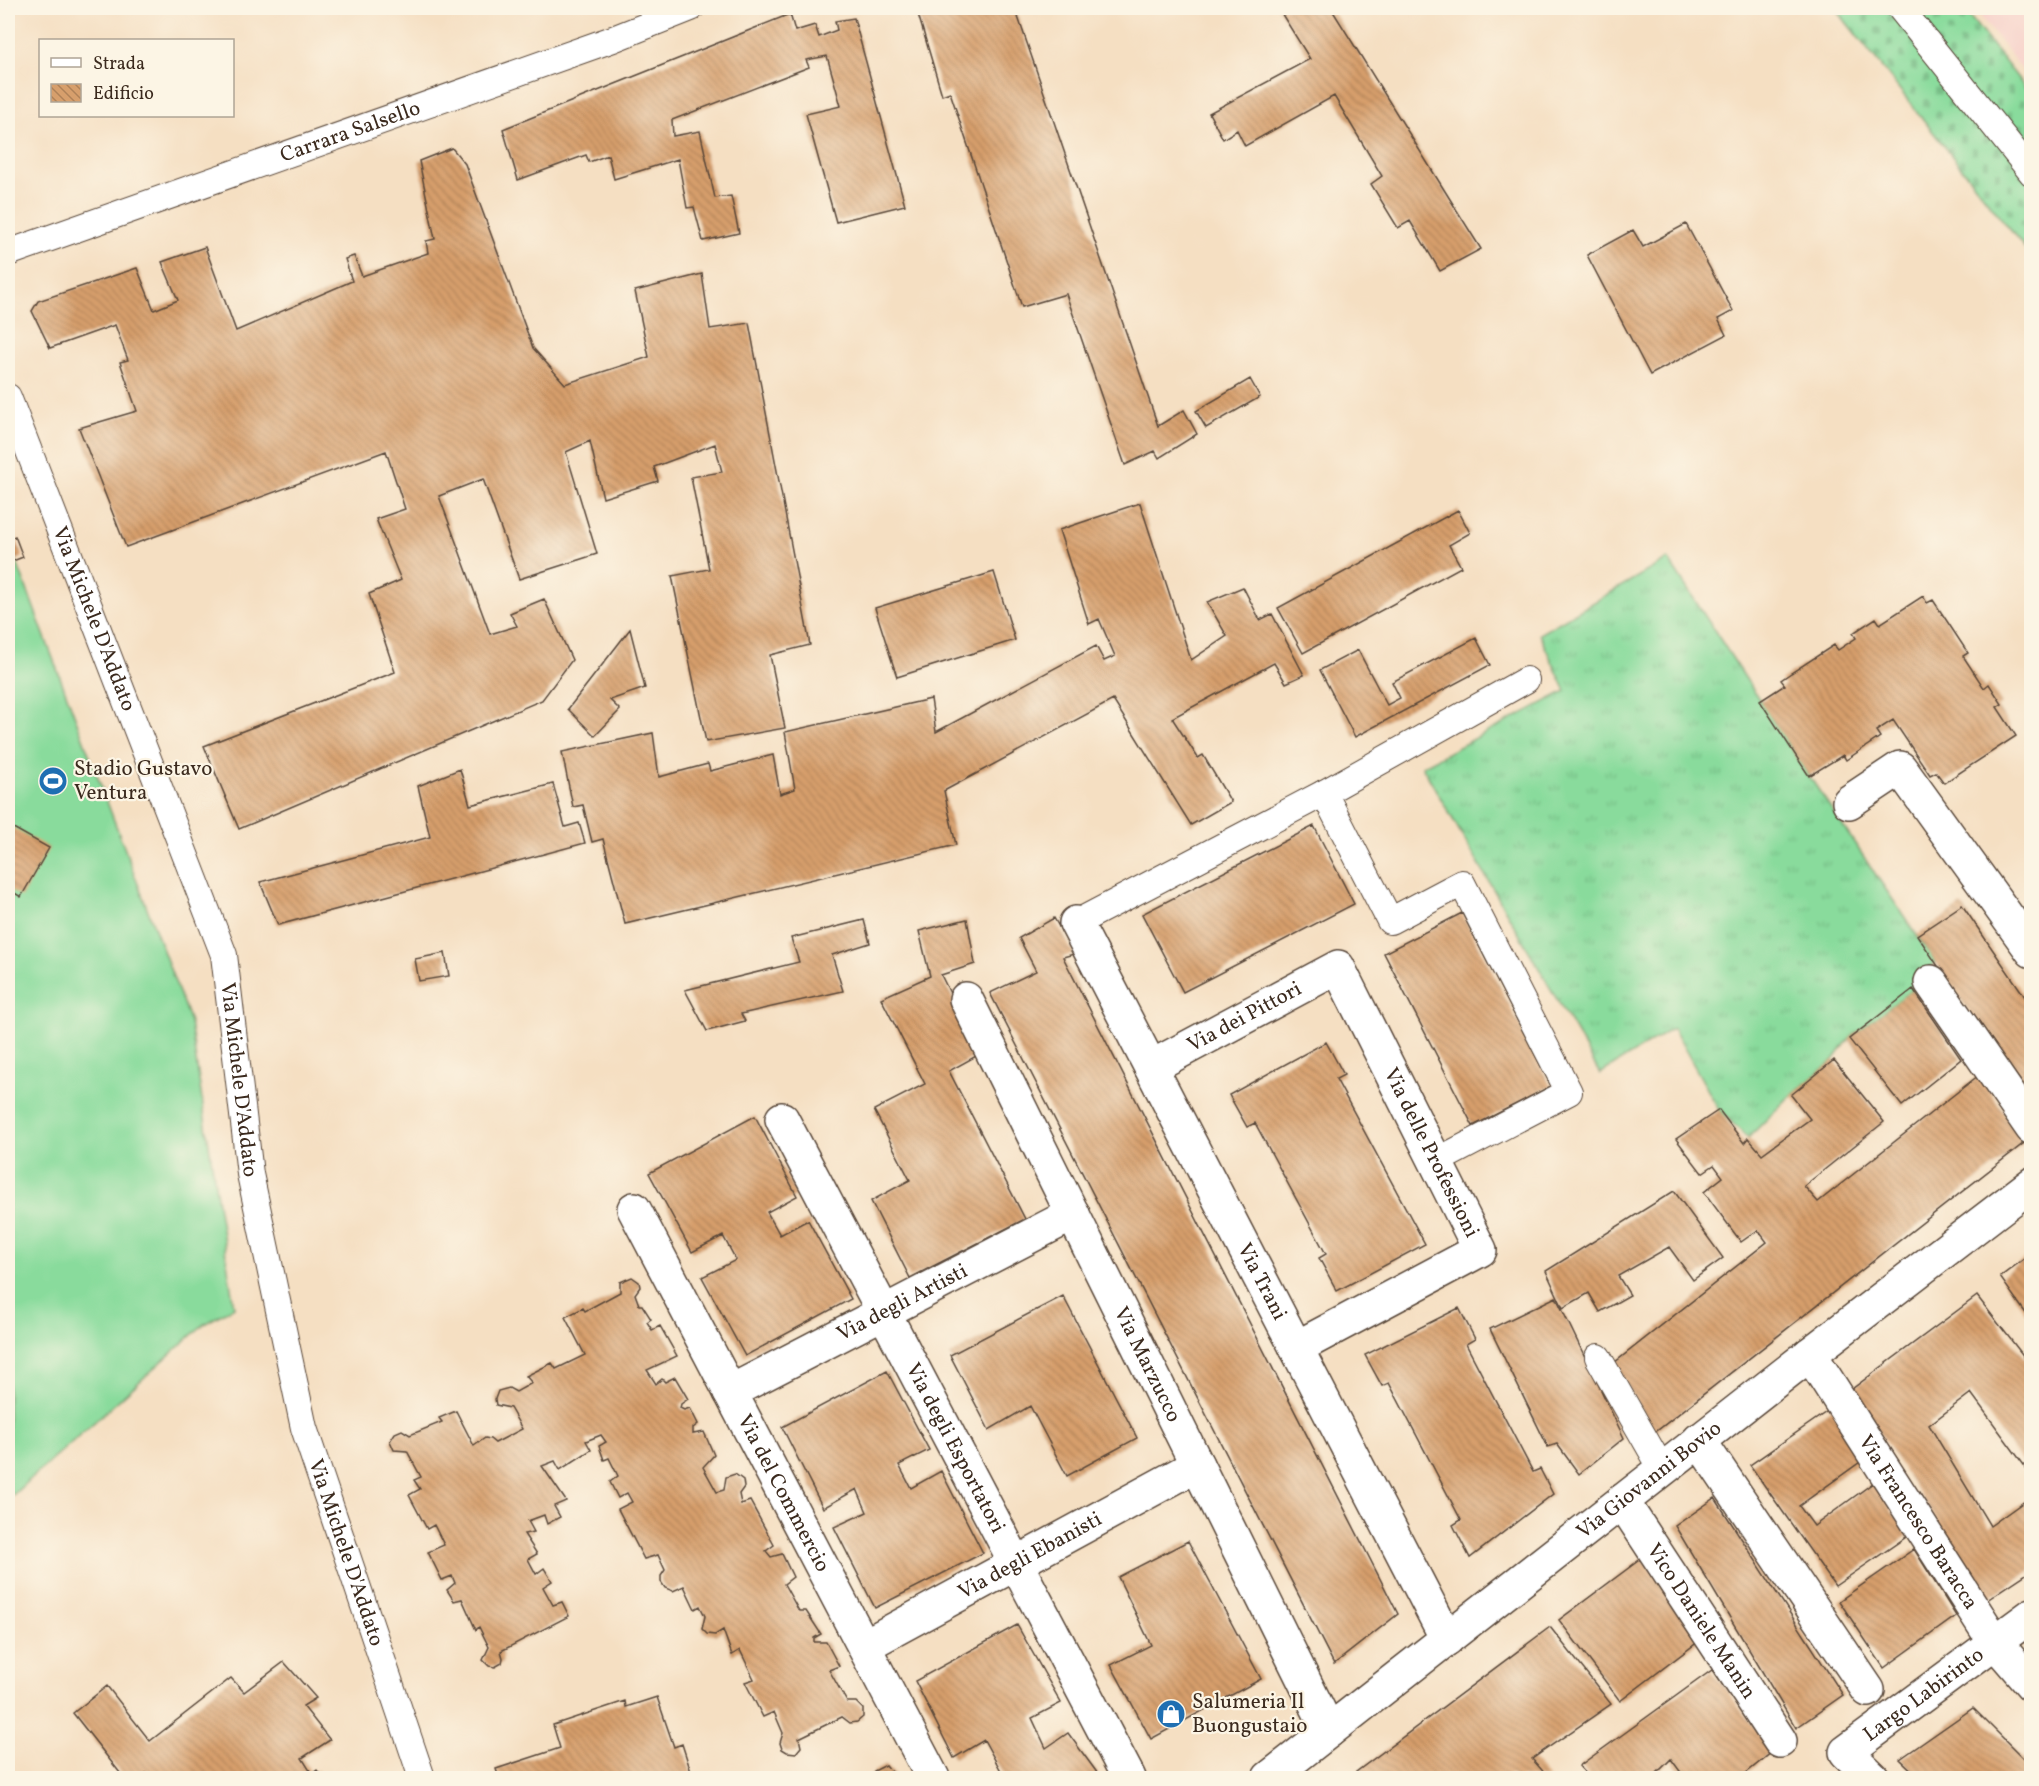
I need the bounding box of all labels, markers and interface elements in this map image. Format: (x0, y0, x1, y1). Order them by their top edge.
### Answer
legend (39, 39, 234, 117)
text: Strada (93, 52, 145, 77)
text: Edificio (93, 82, 154, 107)
street label: Carrara Salsello (276, 94, 424, 170)
street label: Via Michele D'Addato (45, 522, 143, 716)
place label: Stadio Gustavo Ventura (74, 755, 212, 808)
sports icon: Stadio Gustavo Ventura (37, 765, 69, 797)
street label: Via dei Pittori (1182, 975, 1307, 1059)
street label: Via Michele D'Addato (213, 981, 265, 1179)
street label: Via delle Professioni (1376, 1063, 1486, 1243)
street label: Via Trani (1230, 1238, 1294, 1325)
street label: Via degli Artisti (832, 1257, 973, 1349)
street label: Via Marzucco (1106, 1302, 1188, 1427)
street label: Via degli Esportatori (899, 1358, 1012, 1538)
street label: Via del Commercio (730, 1409, 837, 1577)
street label: Via Giovanni Bovio (1571, 1414, 1728, 1546)
street label: Via Francesco Baracca (1851, 1429, 1985, 1615)
street label: Via Michele D'Addato (301, 1455, 391, 1650)
street label: Via degli Ebanisti (953, 1505, 1107, 1607)
street label: Vico Daniele Manin (1639, 1538, 1763, 1705)
street label: Largo Labirinto (1857, 1641, 1990, 1749)
place label: Salumeria Il Buongustaio (1192, 1688, 1308, 1741)
shop icon: Salumeria Il Buongustaio (1155, 1698, 1187, 1730)

